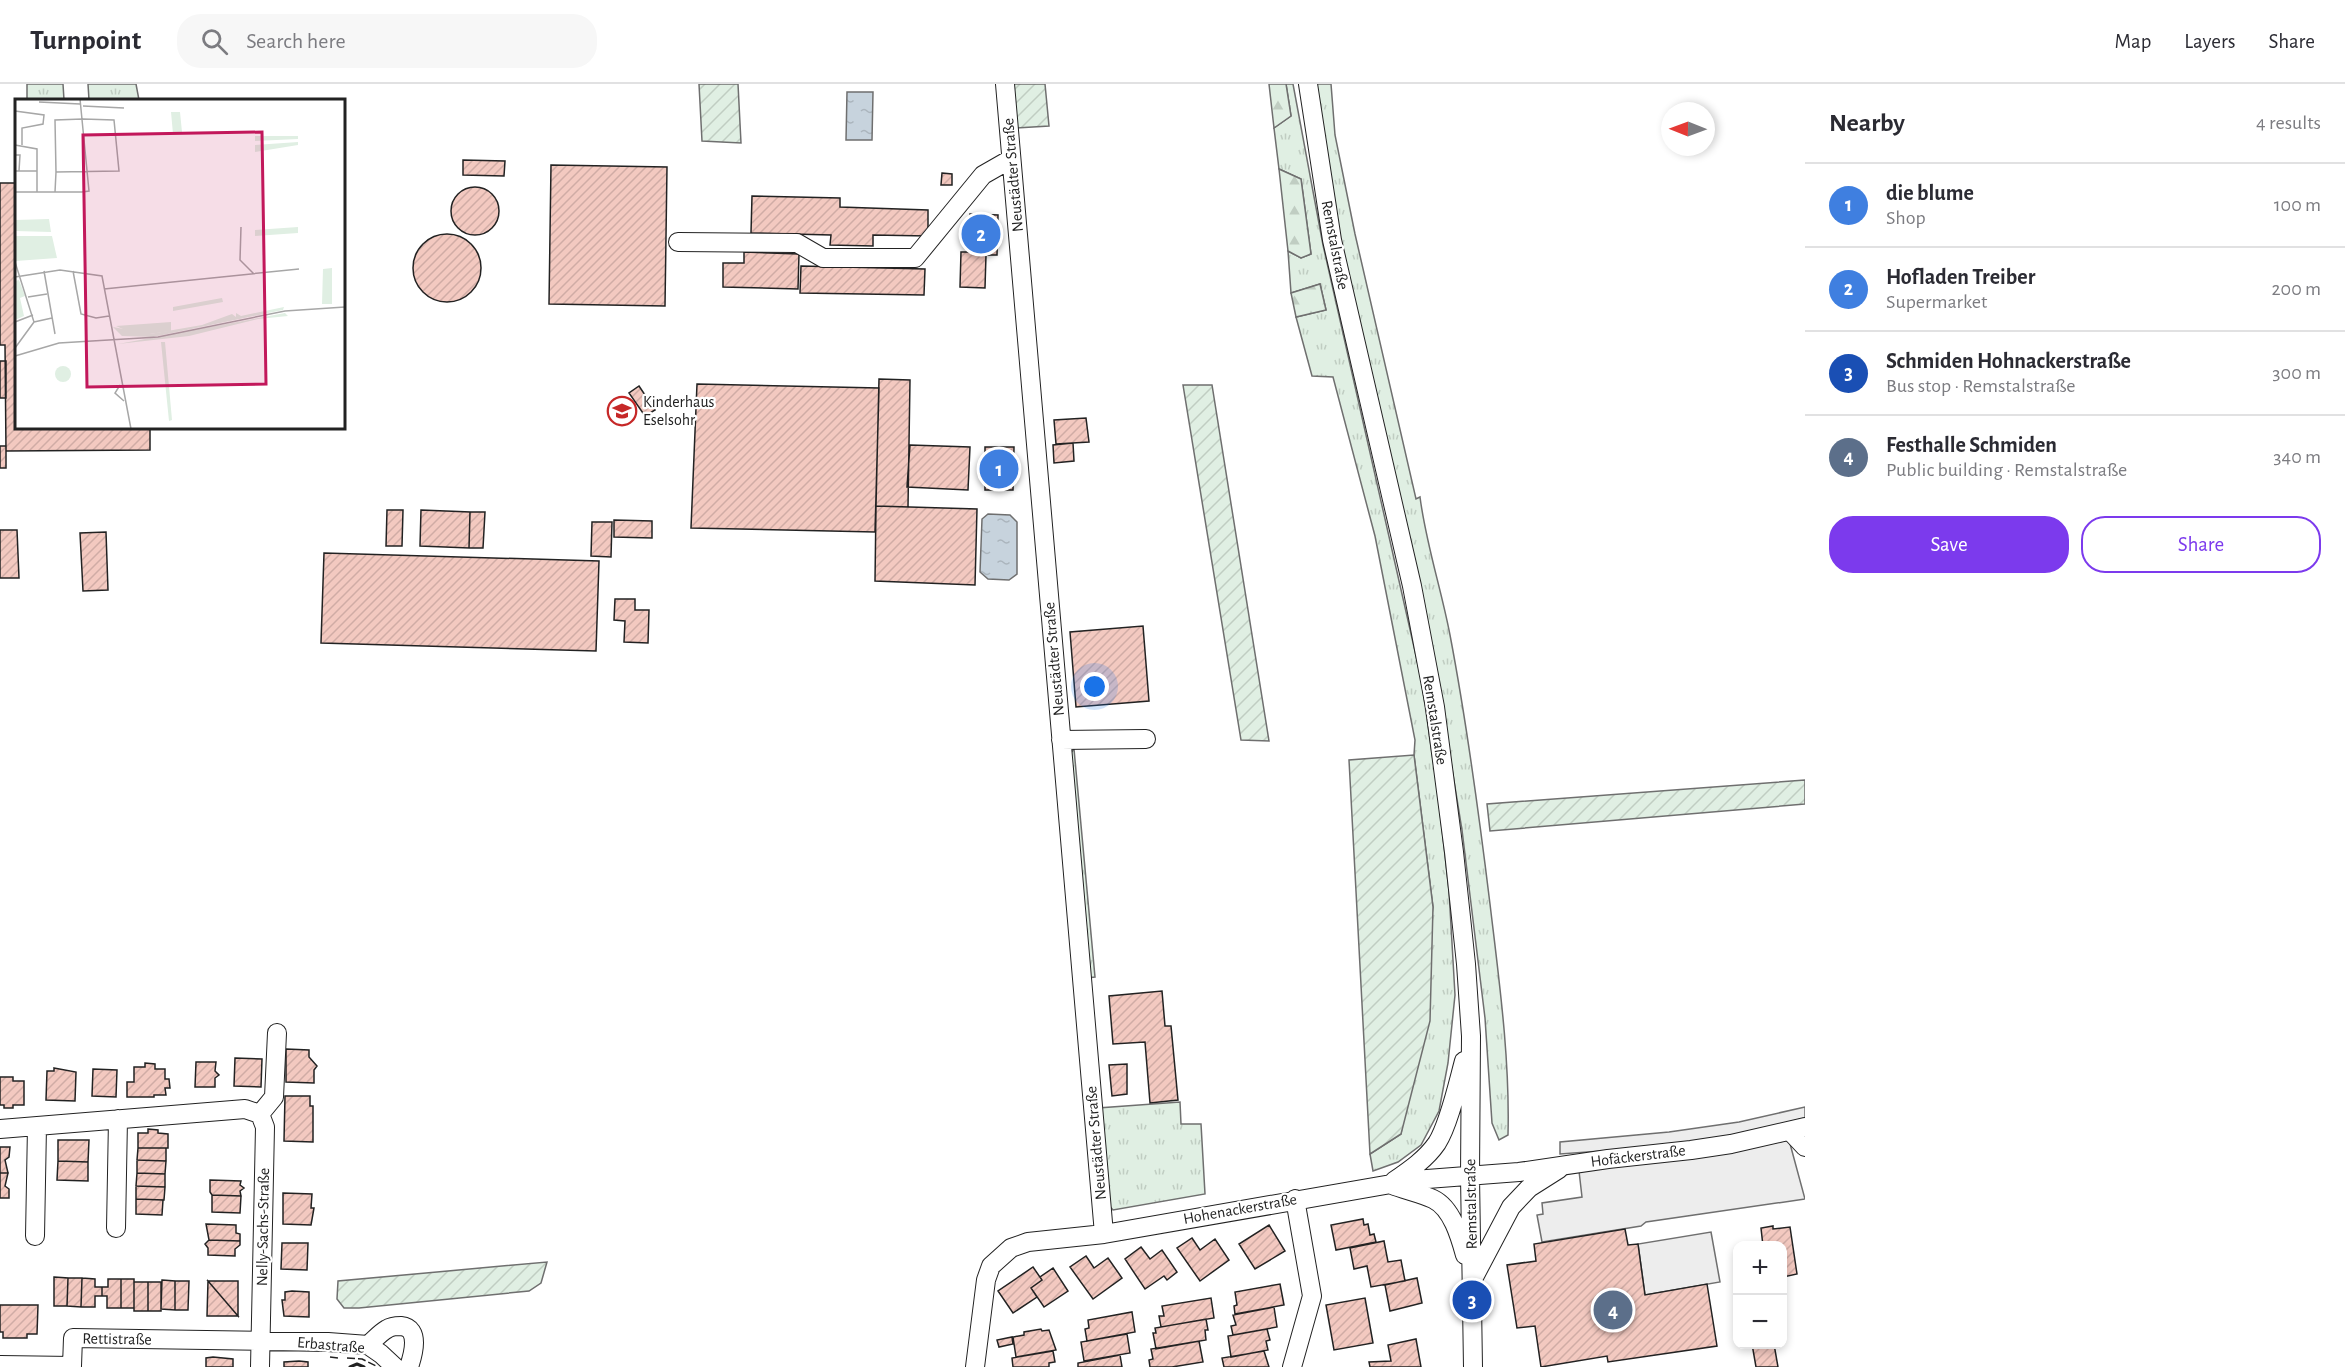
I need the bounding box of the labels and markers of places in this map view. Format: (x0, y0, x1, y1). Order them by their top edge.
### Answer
pin: 2 (962, 212, 1000, 256)
place label: Kinderhaus Eselsohr (643, 394, 715, 428)
school or university icon: Kinderhaus Eselsohr (606, 395, 638, 427)
pin: 1 (980, 446, 1018, 492)
pin: 3 (1452, 1278, 1492, 1322)
pin: 4 (1594, 1288, 1632, 1332)

